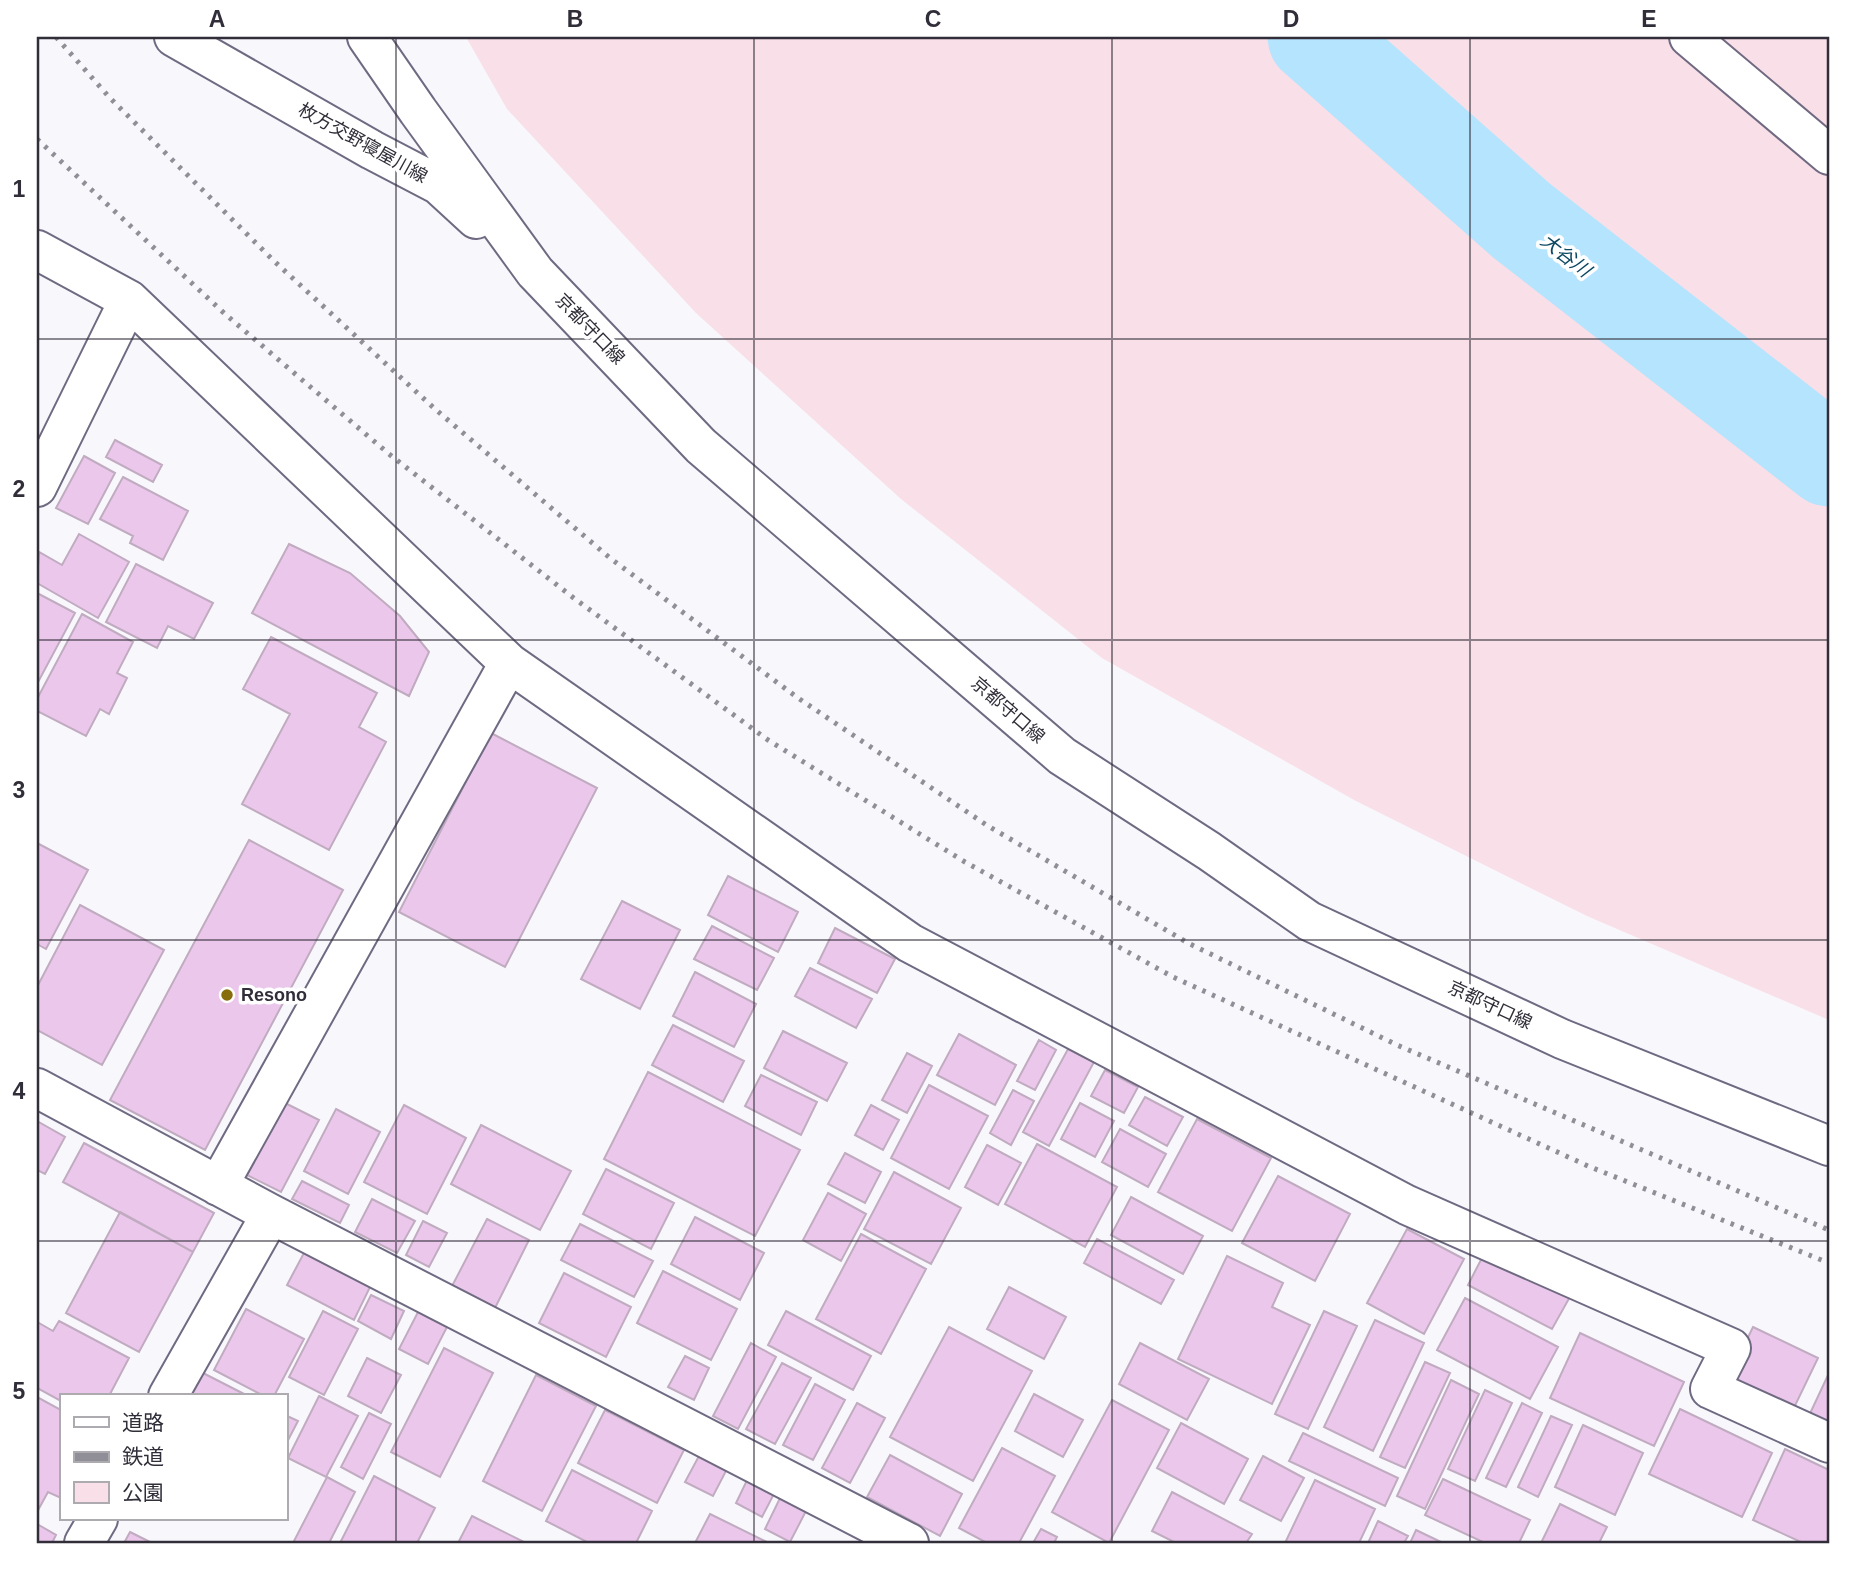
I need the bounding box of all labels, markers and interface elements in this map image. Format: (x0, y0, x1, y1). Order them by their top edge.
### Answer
text: A (209, 6, 225, 32)
text: B (567, 6, 583, 32)
text: C (925, 6, 941, 32)
text: D (1283, 6, 1299, 32)
text: E (1641, 6, 1657, 32)
street label: 枚方交野寝屋川線 (295, 99, 431, 187)
text: 1 (13, 176, 26, 202)
water label: 大谷川 (1537, 230, 1596, 282)
street label: 京都守口線 (552, 290, 628, 368)
text: 2 (13, 476, 25, 502)
street label: 京都守口線 (967, 673, 1049, 747)
text: 3 (13, 777, 25, 803)
street label: 京都守口線 (1445, 977, 1535, 1033)
place label: Resono (241, 985, 307, 1005)
marker: Resono (219, 987, 235, 1003)
text: 4 (13, 1078, 26, 1104)
text: 5 (13, 1378, 26, 1404)
legend (60, 1394, 287, 1520)
text: 道路 (122, 1411, 164, 1434)
text: 鉄道 (122, 1445, 164, 1468)
text: 公園 (122, 1481, 164, 1504)

